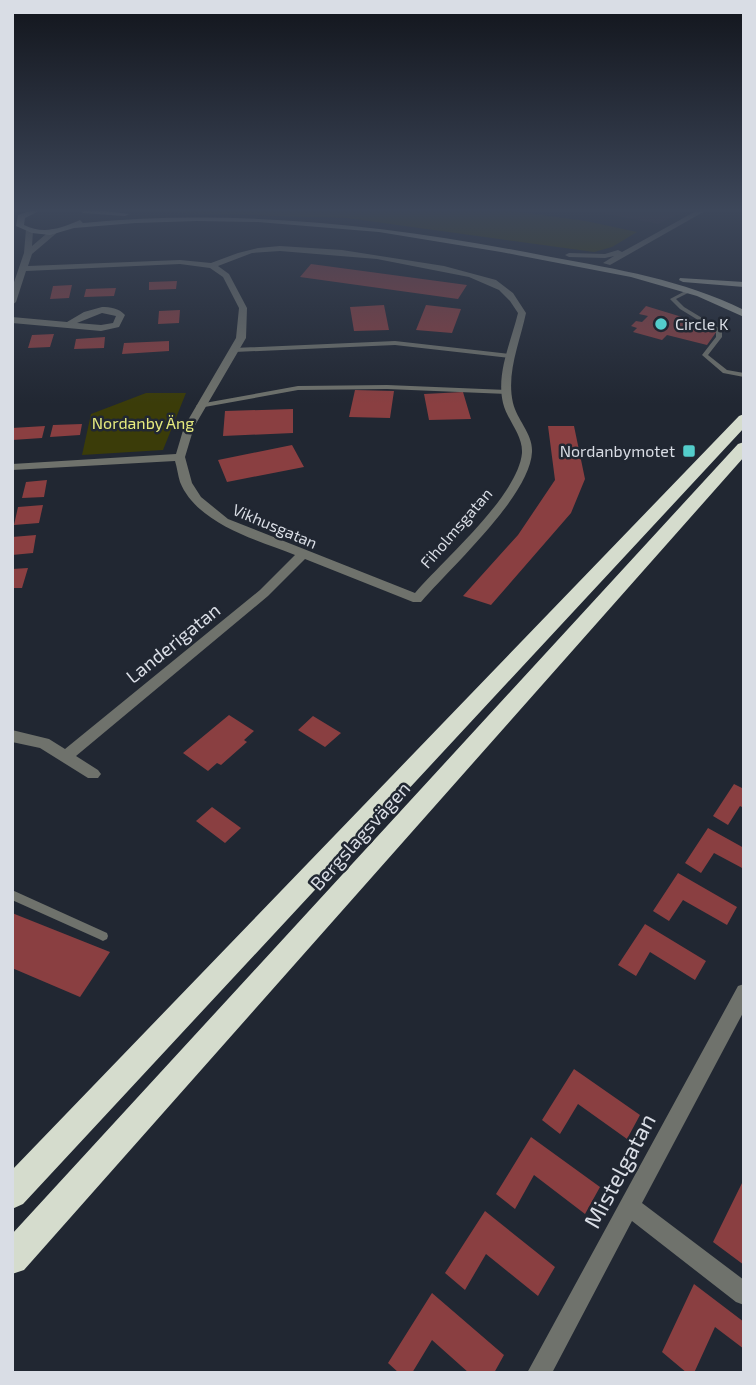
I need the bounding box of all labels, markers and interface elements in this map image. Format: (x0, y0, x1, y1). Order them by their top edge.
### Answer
place label: Circle K (675, 314, 729, 333)
marker: Circle K (653, 316, 669, 332)
park label: Nordanby Äng (92, 413, 194, 432)
place label: Nordanbymotet (560, 441, 675, 460)
marker: Nordanbymotet (681, 443, 697, 459)
street label: Fiholmsgatan (416, 484, 495, 572)
street label: Vikhusgatan (230, 499, 320, 552)
street label: Landerigatan (121, 598, 224, 688)
street label: Bergslagsvägen (305, 777, 414, 895)
street label: Mistelgatan (577, 1109, 661, 1233)

